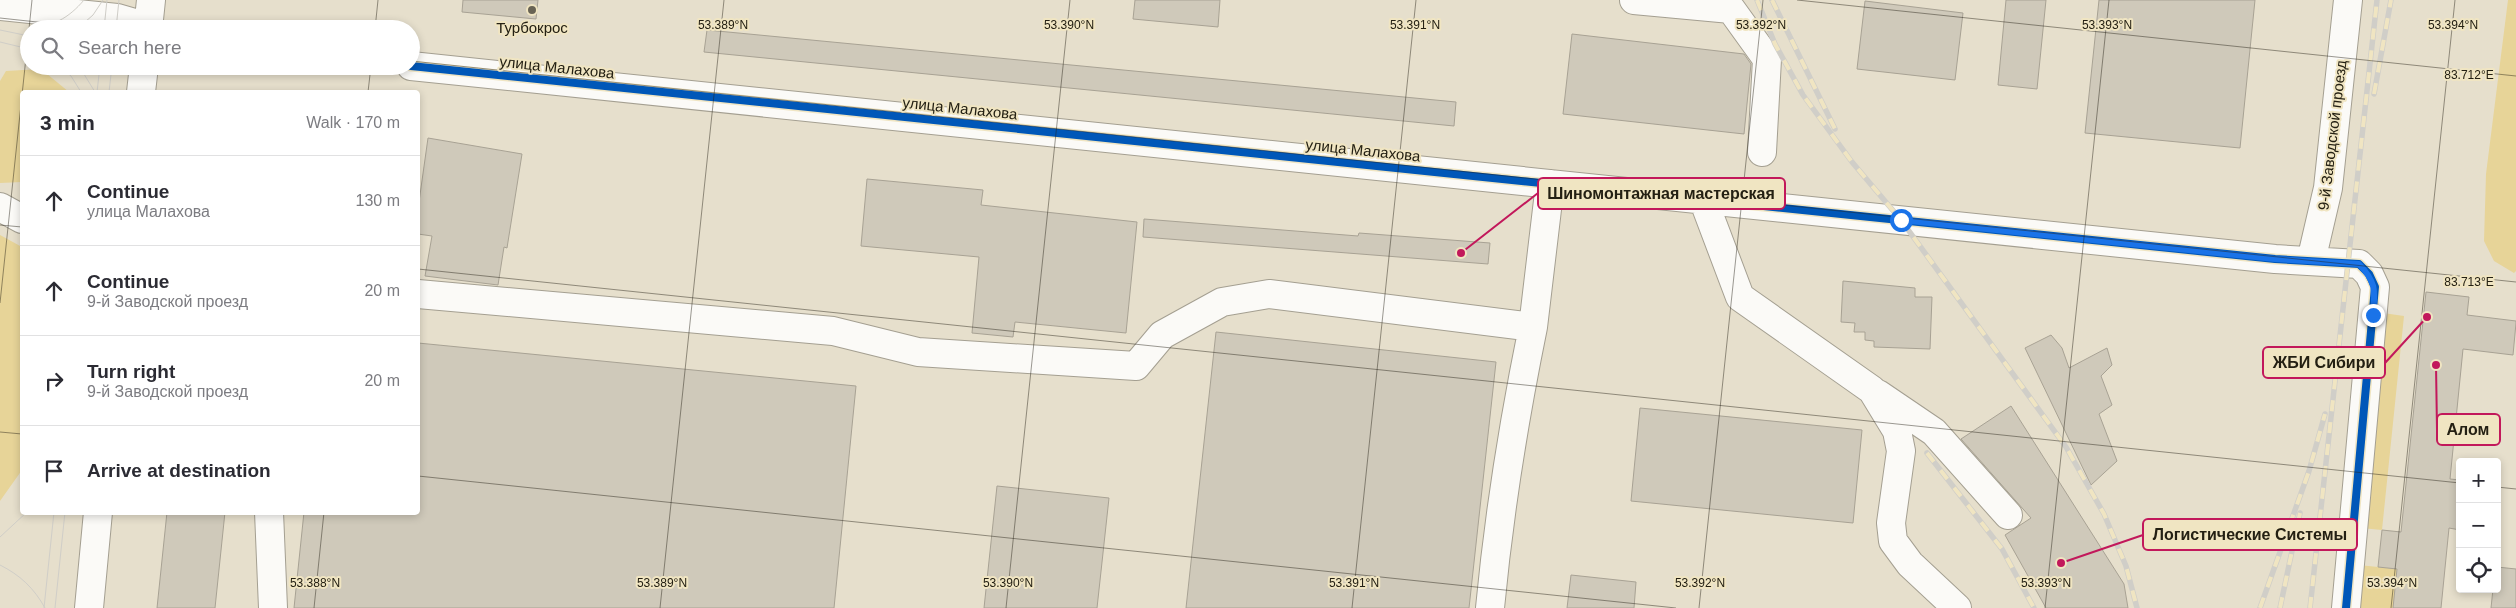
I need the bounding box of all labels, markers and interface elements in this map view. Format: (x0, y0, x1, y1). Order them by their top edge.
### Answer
marker: Турбокрос (526, 4, 538, 16)
text: 53.389°N (698, 18, 748, 32)
text: 53.390°N (1044, 18, 1094, 32)
text: 53.391°N (1390, 18, 1440, 32)
text: 53.392°N (1736, 18, 1786, 32)
text: 53.393°N (2082, 18, 2132, 32)
text: 53.394°N (2428, 18, 2478, 32)
place label: Турбокрос (496, 19, 568, 36)
search box (20, 20, 420, 75)
icon: search (38, 34, 66, 62)
text: Search here (78, 37, 182, 58)
street label: улица Малахова (499, 53, 616, 82)
street label: 9-й Заводской проезд (2314, 59, 2350, 211)
text: 83.712°E (2444, 68, 2494, 82)
street label: улица Малахова (902, 94, 1019, 123)
text: 3 min (40, 111, 95, 134)
text: Walk · 170 m (306, 114, 400, 131)
street label: улица Малахова (1305, 136, 1422, 165)
callout: Шиномонтажная мастерская (1538, 178, 1785, 209)
text: Continue (87, 181, 169, 202)
text: Шиномонтажная мастерская (1547, 185, 1775, 202)
icon: ahead (40, 187, 68, 215)
text: 130 m (356, 192, 400, 209)
text: улица Малахова (87, 203, 210, 220)
route start (1890, 209, 1913, 232)
text: Continue (87, 271, 169, 292)
text: 83.713°E (2444, 275, 2494, 289)
icon: ahead (40, 277, 68, 305)
text: 20 m (364, 282, 400, 299)
text: 9-й Заводской проезд (87, 293, 248, 310)
route end (2362, 304, 2385, 327)
callout: ЖБИ Сибири (2263, 347, 2385, 378)
text: ЖБИ Сибири (2272, 354, 2375, 371)
text: Turn right (87, 361, 175, 382)
icon: right (40, 367, 68, 395)
text: 20 m (364, 372, 400, 389)
text: 9-й Заводской проезд (87, 383, 248, 400)
callout: Алом (2437, 414, 2500, 445)
text: Алом (2447, 421, 2489, 438)
icon: arrive (40, 457, 68, 485)
map controls (2456, 458, 2501, 593)
button: + (2456, 458, 2501, 503)
text: Arrive at destination (87, 460, 271, 481)
button: − (2456, 503, 2501, 548)
callout: Логистические Системы (2143, 519, 2357, 550)
text: Логистические Системы (2153, 526, 2347, 543)
button: locate (2456, 548, 2501, 593)
text: 53.388°N (290, 576, 340, 590)
text: 53.389°N (637, 576, 687, 590)
text: 53.390°N (983, 576, 1033, 590)
text: 53.391°N (1329, 576, 1379, 590)
text: 53.392°N (1675, 576, 1725, 590)
text: 53.393°N (2021, 576, 2071, 590)
text: 53.394°N (2367, 576, 2417, 590)

